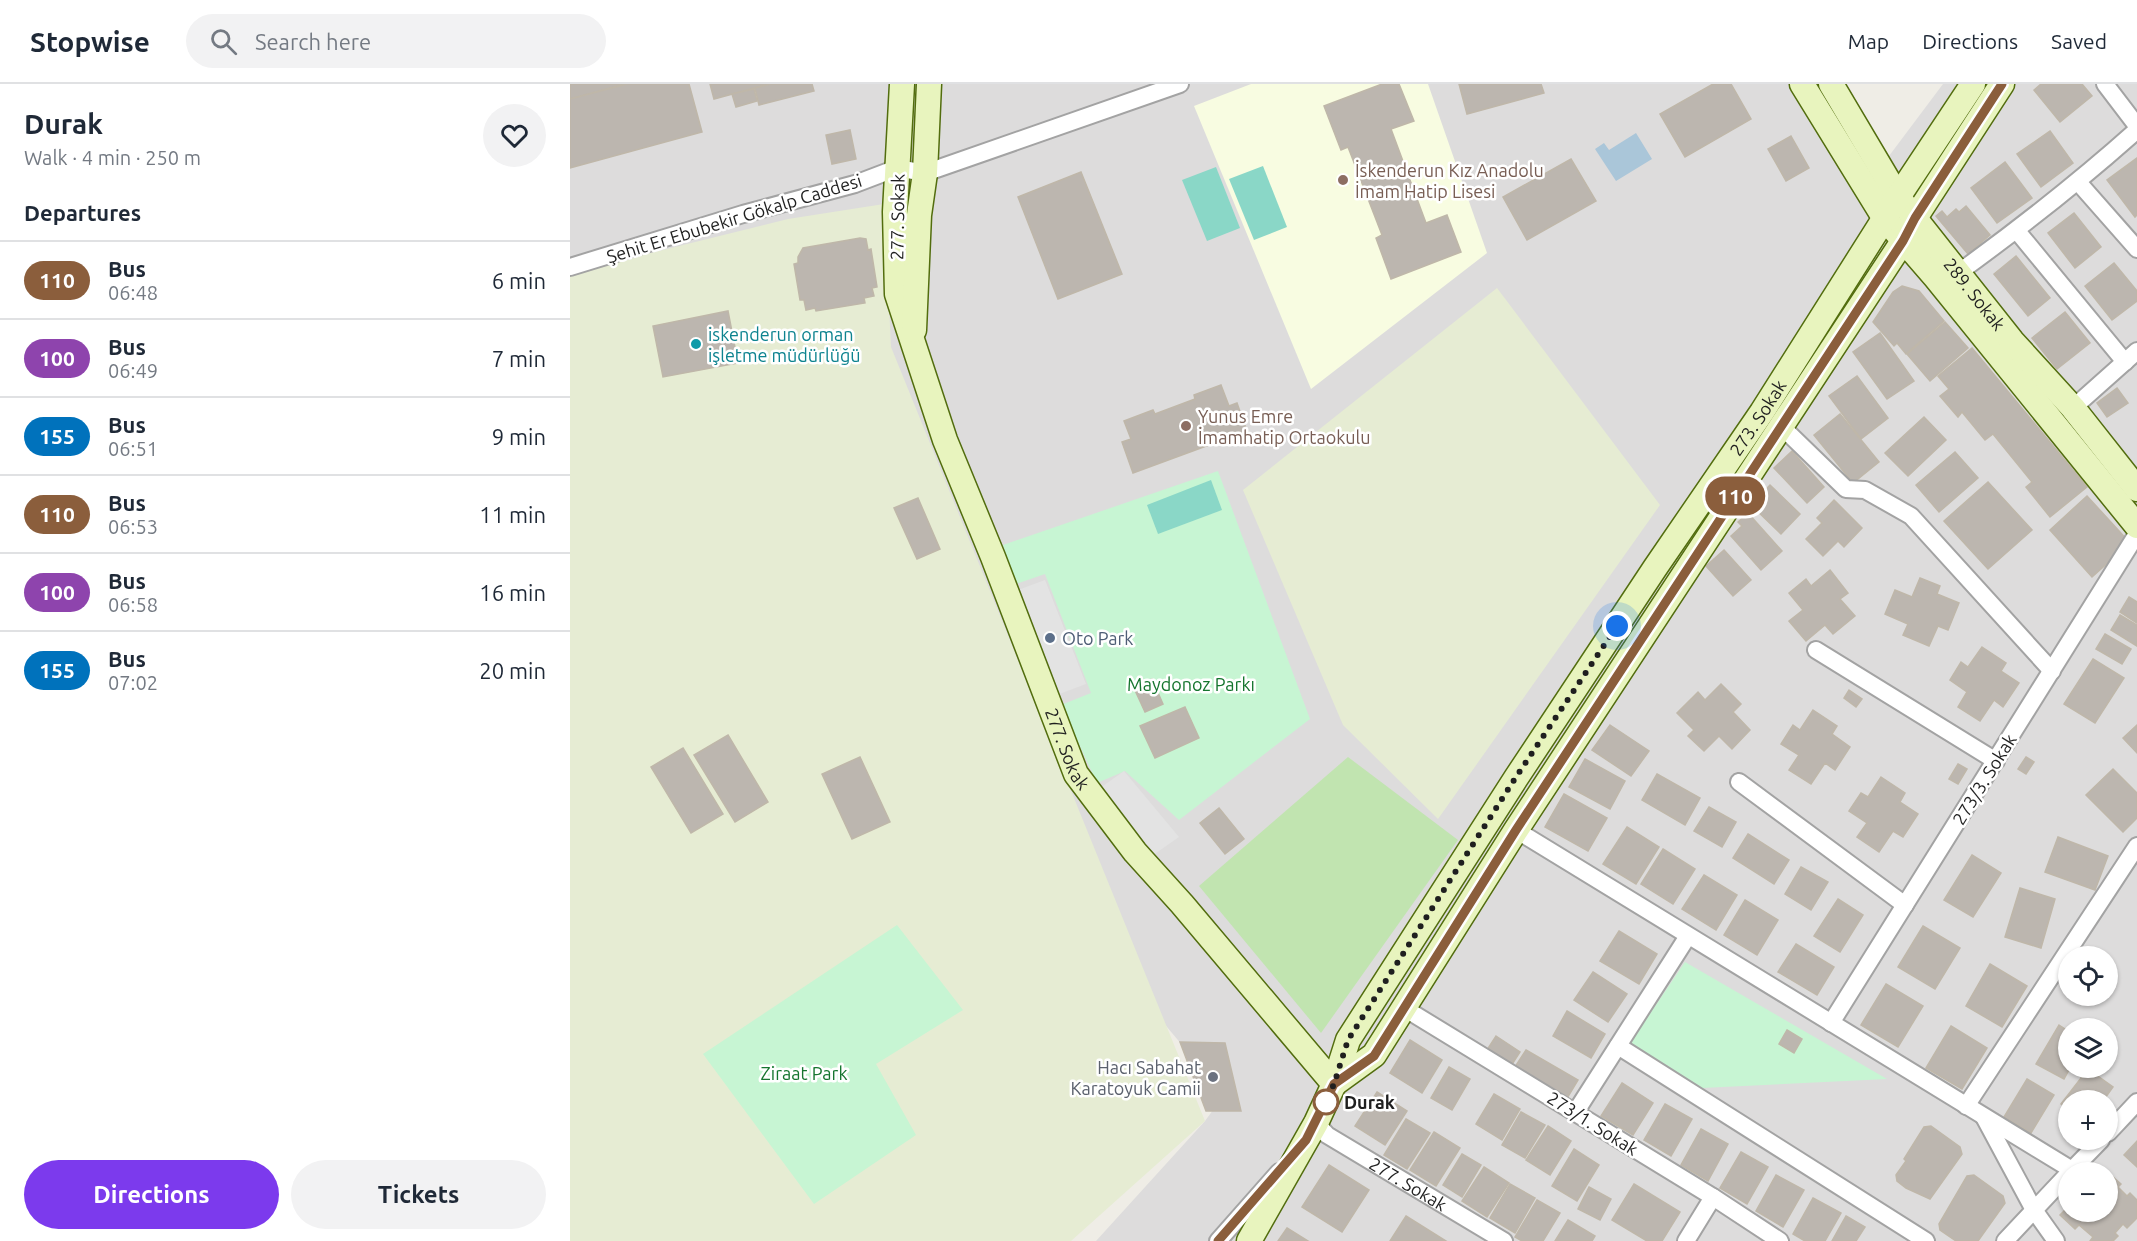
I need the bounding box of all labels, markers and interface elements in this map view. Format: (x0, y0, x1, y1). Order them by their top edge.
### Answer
search box (186, 14, 606, 68)
icon: search (207, 25, 240, 58)
text: Stopwise (30, 26, 150, 57)
text: Search here (255, 29, 371, 54)
text: Map (1848, 29, 1889, 53)
text: Directions (1922, 29, 2018, 53)
text: Saved (2051, 29, 2107, 53)
button: heart (483, 104, 546, 167)
text: Durak (24, 108, 103, 139)
text: Walk · 4 min · 250 m (24, 146, 201, 169)
place label: İskenderun Kız Anadolu İmam Hatip Lisesi (1355, 160, 1544, 201)
street label: Şehit Er Ebubekir Gökalp Caddesi (604, 170, 864, 266)
marker: İskenderun Kız Anadolu İmam Hatip Lisesi (1336, 173, 1350, 187)
street label: 277. Sokak (886, 174, 908, 260)
text: Departures (24, 200, 141, 225)
street label: 289. Sokak (1940, 254, 2009, 334)
text: Bus (108, 256, 146, 281)
text: 110 (39, 268, 75, 292)
text: 6 min (492, 268, 546, 293)
text: 06:48 (108, 281, 158, 304)
place label: iskenderun orman işletme müdürlüğü (708, 324, 861, 365)
text: Bus (108, 334, 146, 359)
marker: iskenderun orman işletme müdürlüğü (689, 337, 703, 351)
text: 100 (39, 346, 75, 370)
text: 7 min (492, 346, 546, 371)
text: 06:49 (108, 359, 158, 382)
street label: 273. Sokak (1725, 376, 1790, 459)
place label: Yunus Emre İmamhatip Ortaokulu (1198, 406, 1371, 447)
text: Bus (108, 412, 146, 437)
marker: Yunus Emre İmamhatip Ortaokulu (1179, 419, 1193, 433)
text: 155 (39, 424, 75, 448)
text: 9 min (492, 424, 546, 449)
text: 06:51 (108, 437, 158, 460)
line badge: 110 (1700, 476, 1770, 516)
text: 110 (1717, 484, 1753, 508)
text: Bus (108, 490, 146, 515)
text: 110 (39, 502, 75, 526)
text: 11 min (479, 502, 546, 527)
text: 06:53 (108, 515, 158, 538)
text: Bus (108, 568, 146, 593)
text: 100 (39, 580, 75, 604)
text: 16 min (479, 580, 546, 605)
text: 06:58 (108, 593, 158, 616)
your location (1602, 611, 1632, 641)
place label: Oto Park (1062, 628, 1133, 648)
marker: Oto Park (1043, 631, 1057, 645)
text: Bus (108, 646, 146, 671)
text: 155 (39, 658, 75, 682)
text: 20 min (479, 658, 546, 683)
text: 07:02 (108, 671, 158, 694)
park label: Maydonoz Parkı (1127, 674, 1255, 694)
street label: 277. Sokak (1042, 705, 1094, 793)
street label: 273/3. Sokak (1948, 730, 2020, 828)
map controls (2058, 946, 2118, 1222)
button: locate (2058, 946, 2118, 1006)
button: layers (2058, 1018, 2118, 1078)
place label: Hacı Sabahat Karatoyuk Camii (1070, 1057, 1201, 1098)
park label: Ziraat Park (760, 1063, 848, 1083)
marker: Hacı Sabahat Karatoyuk Camii (1206, 1070, 1220, 1084)
street label: 273/1. Sokak (1544, 1087, 1642, 1159)
marker: Durak (1313, 1089, 1339, 1115)
button: + (2058, 1090, 2118, 1150)
place label: Durak (1344, 1092, 1395, 1112)
street label: 277. Sokak (1366, 1153, 1450, 1214)
button: Directions (24, 1160, 279, 1229)
button: Tickets (291, 1160, 546, 1229)
button: − (2058, 1162, 2118, 1222)

